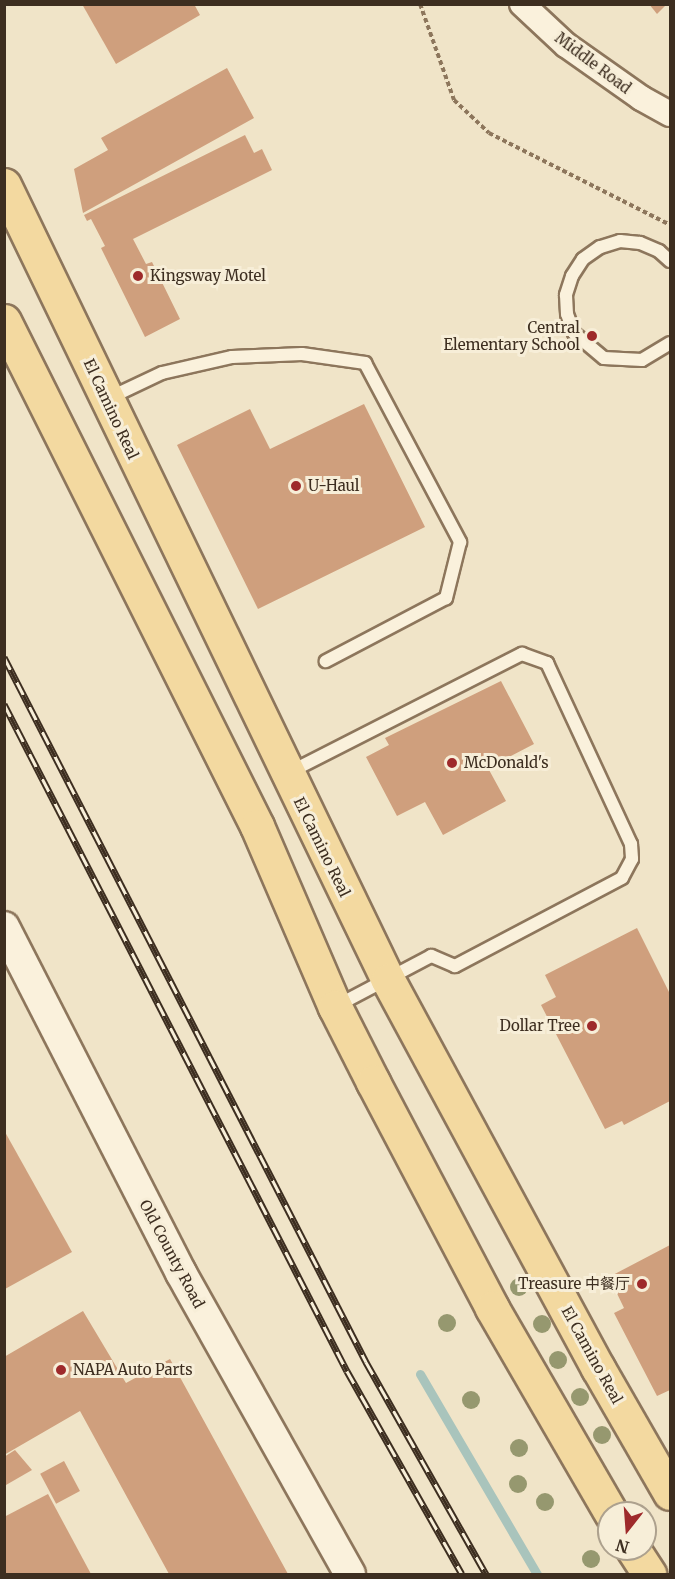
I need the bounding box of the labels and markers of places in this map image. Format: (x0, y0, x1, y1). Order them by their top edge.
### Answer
place label: Kingsway Motel (150, 267, 266, 285)
marker: Kingsway Motel (131, 269, 145, 283)
place label: Central Elementary School (443, 318, 580, 353)
marker: Central Elementary School (585, 329, 599, 343)
place label: U-Haul (308, 477, 360, 495)
marker: U-Haul (289, 479, 303, 493)
place label: McDonald's (464, 754, 549, 772)
marker: McDonald's (445, 756, 459, 770)
place label: Dollar Tree (499, 1017, 580, 1035)
marker: Dollar Tree (585, 1019, 599, 1033)
place label: Treasure 中餐厅 (518, 1275, 630, 1293)
marker: Treasure 中餐厅 (635, 1277, 649, 1291)
place label: NAPA Auto Parts (73, 1361, 192, 1379)
marker: NAPA Auto Parts (54, 1363, 68, 1377)

